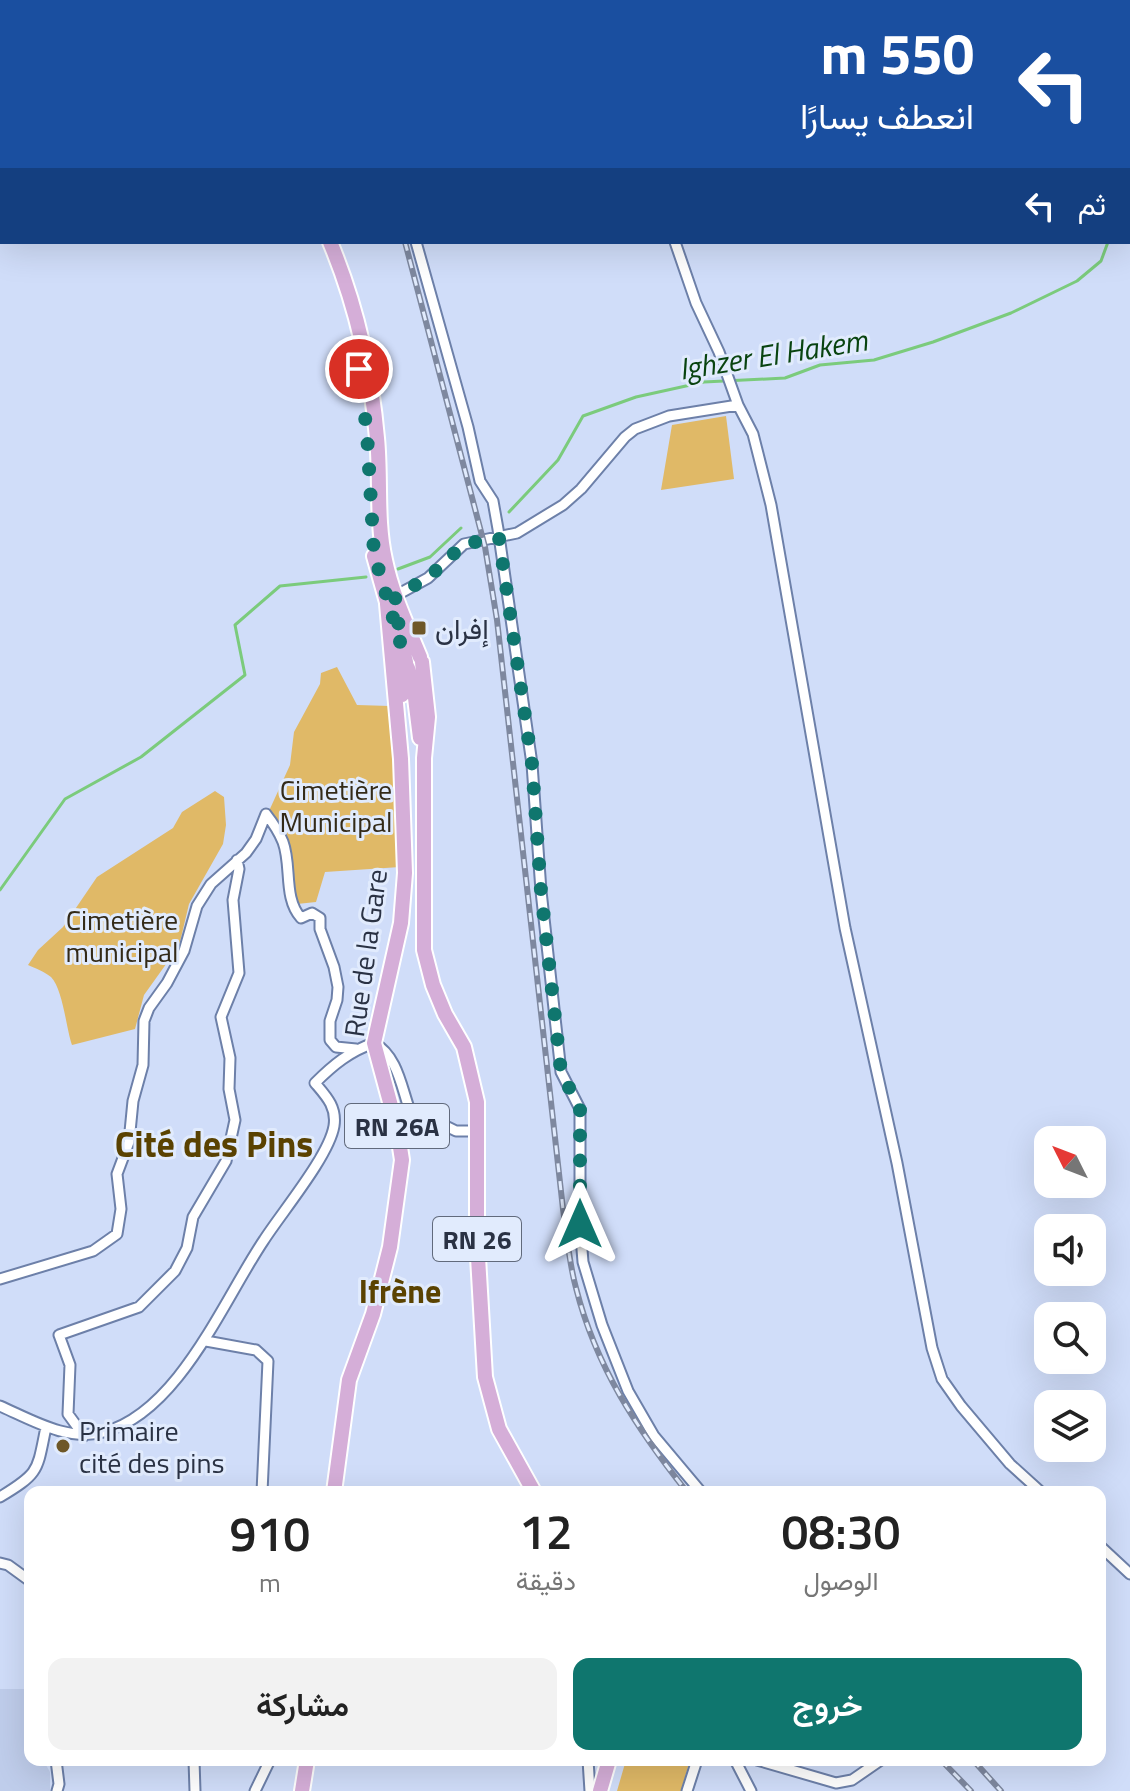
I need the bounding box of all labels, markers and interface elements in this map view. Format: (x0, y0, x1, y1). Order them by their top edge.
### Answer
text: 550 m (821, 11, 974, 96)
icon: left (1002, 32, 1106, 136)
text: انعطف يسارًا (800, 88, 974, 143)
text: ثم (1078, 181, 1106, 227)
icon: left (1018, 184, 1062, 228)
water label: Ighzer El Hakem (676, 316, 871, 392)
pin (325, 335, 393, 403)
icon: arrive (337, 347, 381, 391)
place label: إفران (435, 607, 489, 650)
marker: إفران (410, 619, 428, 637)
park label: Cimetière Municipal (279, 768, 393, 843)
street label: Rue de la Gare (332, 866, 398, 1040)
park label: Cimetière municipal (65, 898, 179, 973)
road number: RN 26A (345, 1104, 449, 1148)
district label: Cité des Pins (115, 1116, 313, 1171)
north arrow (1034, 1126, 1106, 1198)
map controls (1034, 1126, 1106, 1462)
position arrow (538, 1182, 622, 1266)
button: sound (1034, 1214, 1106, 1286)
road number: RN 26 (433, 1217, 521, 1261)
district label: Ifrène (359, 1267, 441, 1315)
button: search (1034, 1302, 1106, 1374)
button: layers (1034, 1390, 1106, 1462)
place label: Primaire cité des pins (79, 1409, 225, 1484)
marker: Primaire cité des pins (54, 1437, 72, 1455)
text: 12 (519, 1495, 573, 1568)
text: 08:30 (781, 1495, 900, 1568)
text: 910 (230, 1497, 310, 1570)
text: دقيقة (516, 1561, 576, 1600)
text: الوصول (803, 1561, 878, 1600)
text: m (259, 1563, 281, 1602)
button: مشاركة (48, 1658, 557, 1750)
button: خروج (573, 1658, 1082, 1750)

